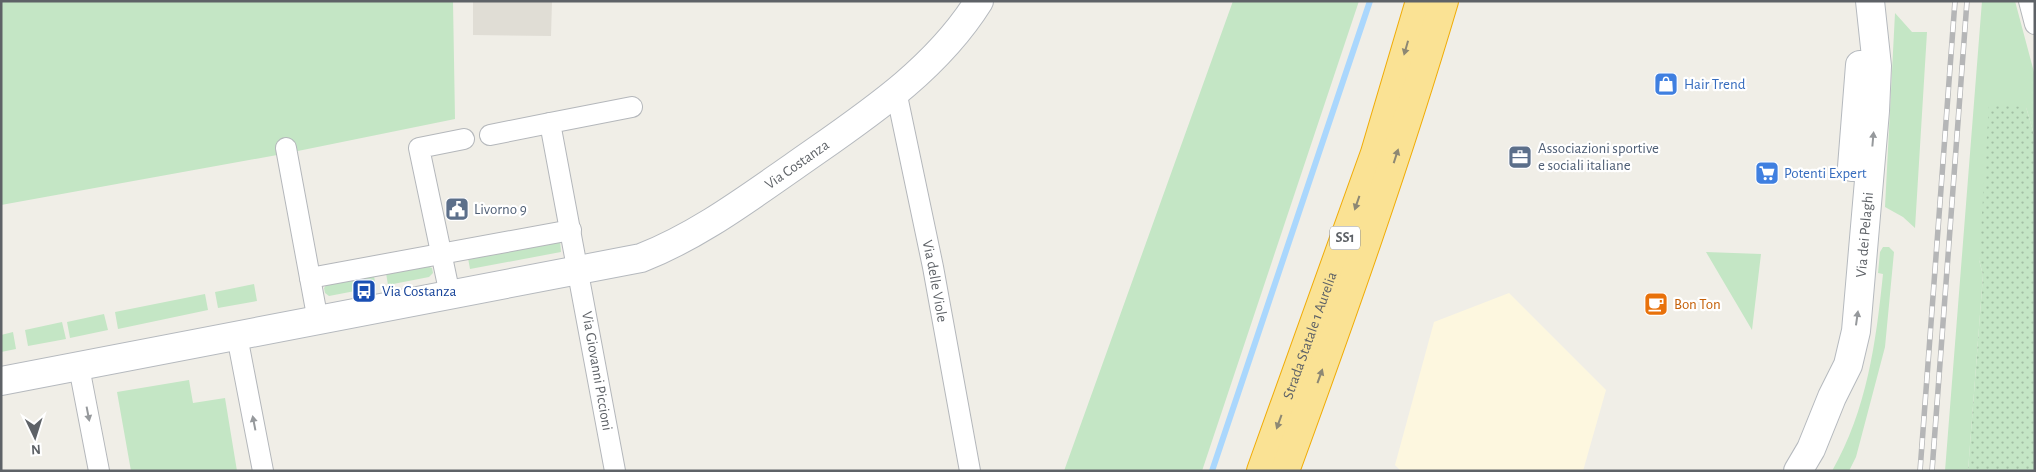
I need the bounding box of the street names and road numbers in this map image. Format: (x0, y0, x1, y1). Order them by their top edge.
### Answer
street label: Via Costanza (762, 137, 832, 192)
street label: Via dei Pelaghi (1853, 191, 1875, 278)
road number: SS1 (1330, 227, 1360, 250)
street label: Via delle Viole (920, 239, 950, 323)
street label: Strada Statale 1 Aurelia (1280, 270, 1339, 401)
street label: Via Giovanni Piccioni (579, 310, 615, 432)

